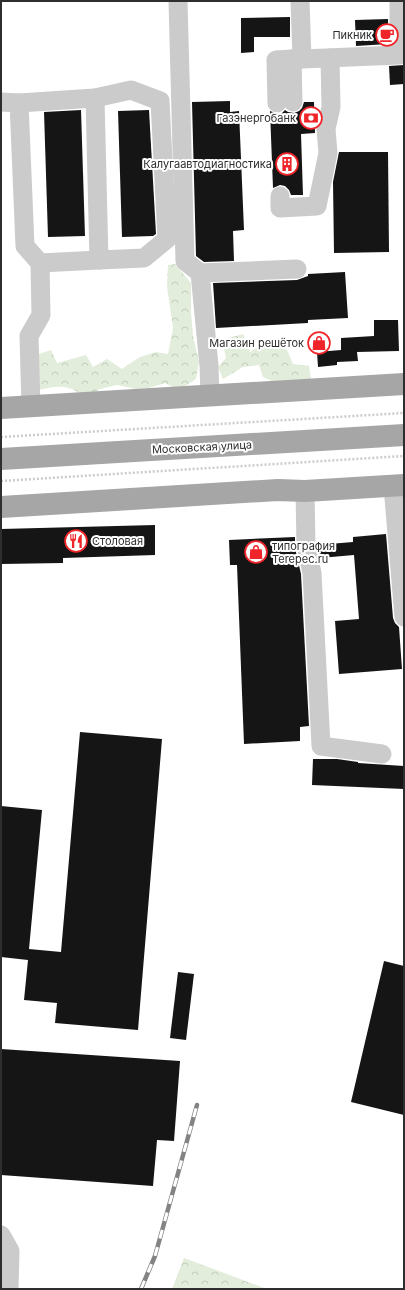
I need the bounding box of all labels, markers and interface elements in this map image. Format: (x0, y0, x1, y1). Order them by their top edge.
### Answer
cafe icon: Пикник (374, 22, 400, 48)
place label: Пикник (332, 28, 372, 42)
bank icon: Газэнергобанк (298, 105, 324, 131)
place label: Газэнергобанк (217, 111, 296, 125)
building icon: Калугаавтодиагностика (274, 151, 300, 177)
place label: Калугаавтодиагностика (143, 157, 272, 171)
shop icon: Магазин решёток (306, 330, 332, 356)
place label: Магазин решёток (209, 336, 304, 350)
street label: Московская улица (152, 437, 252, 457)
restaurant icon: Столовая (63, 528, 89, 554)
place label: Столовая (92, 534, 143, 548)
shop icon: типография Terepec.ru (243, 539, 269, 565)
place label: типография Terepec.ru (272, 539, 335, 566)

